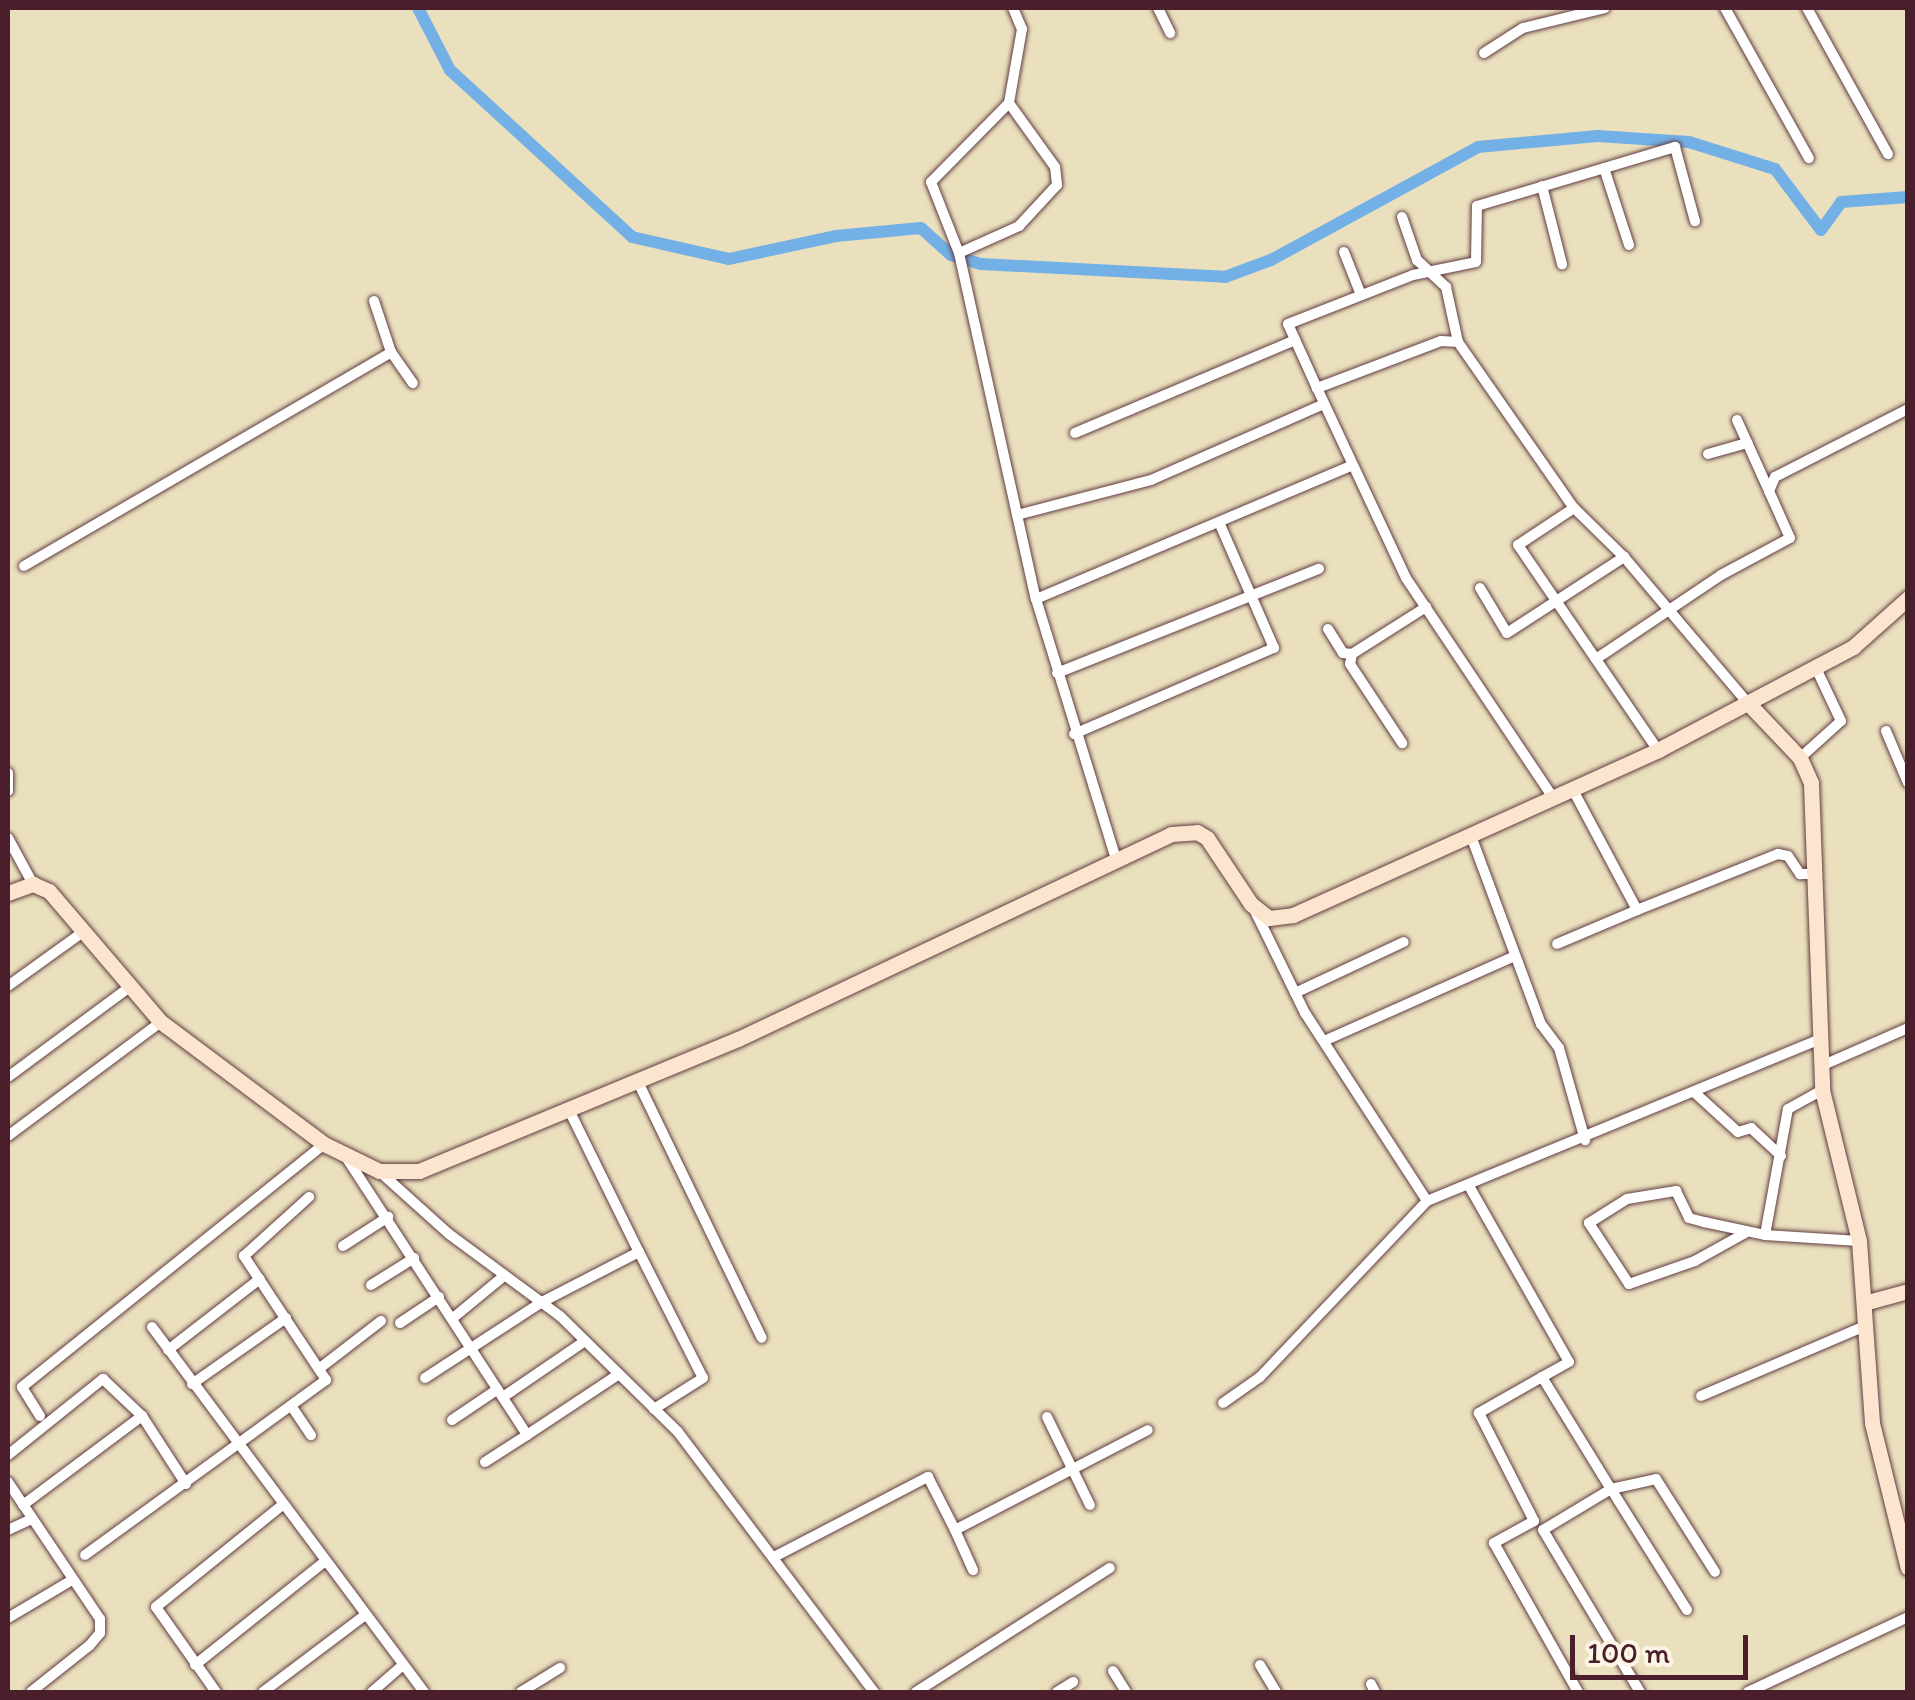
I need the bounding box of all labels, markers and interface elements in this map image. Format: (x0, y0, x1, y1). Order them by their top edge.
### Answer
scale bar (1575, 1615, 1752, 1677)
text: 100 m (1587, 1634, 1670, 1671)

